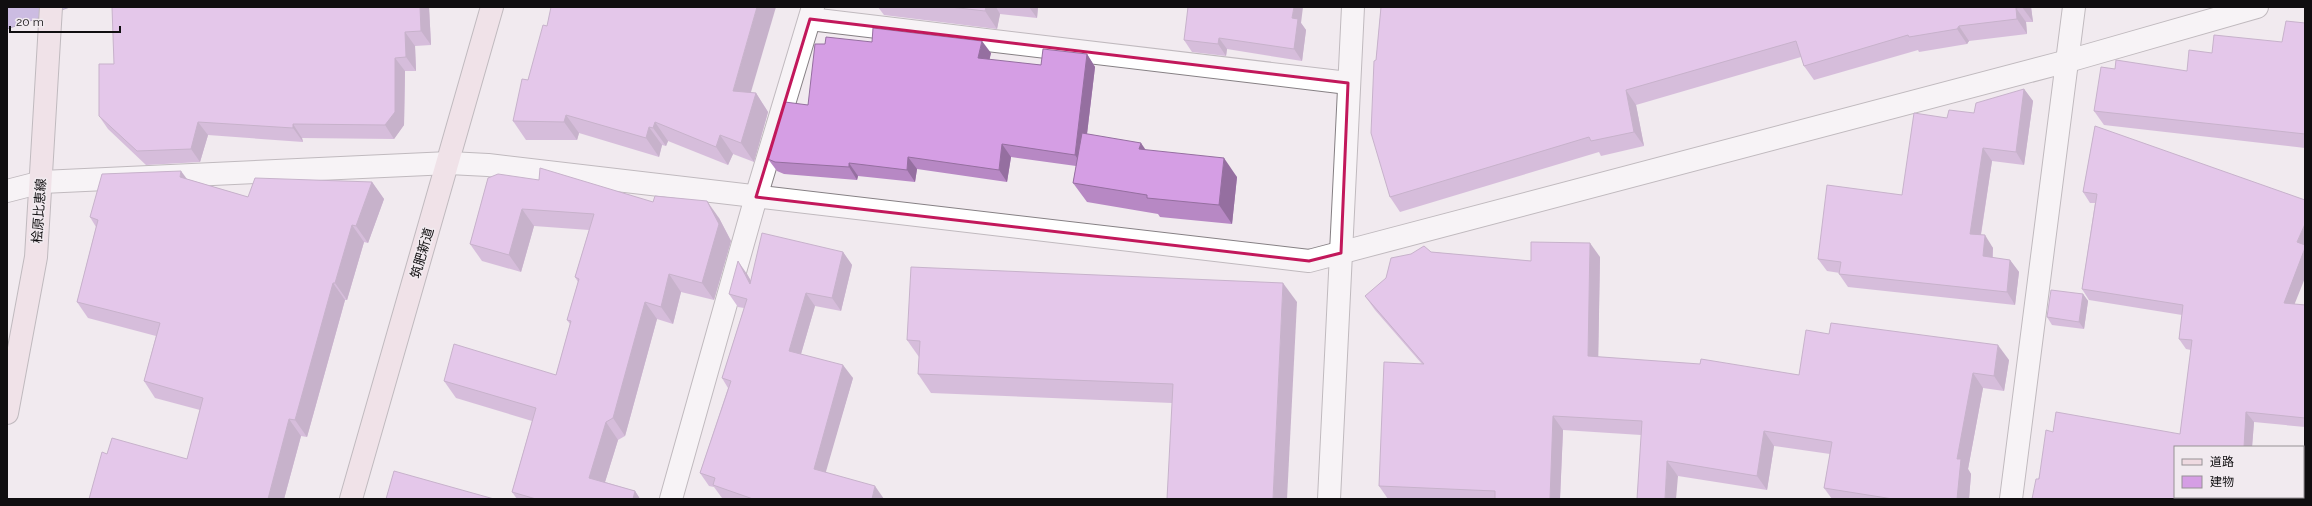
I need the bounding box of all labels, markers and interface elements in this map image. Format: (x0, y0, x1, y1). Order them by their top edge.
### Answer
scale bar (10, 8, 120, 34)
text: 20 m (16, 15, 44, 29)
street label: 桧原比恵線 (29, 178, 49, 244)
street label: 筑肥新道 (408, 226, 436, 280)
legend (2174, 446, 2304, 498)
text: 道路 (2210, 455, 2234, 469)
text: 建物 (2210, 475, 2234, 489)

